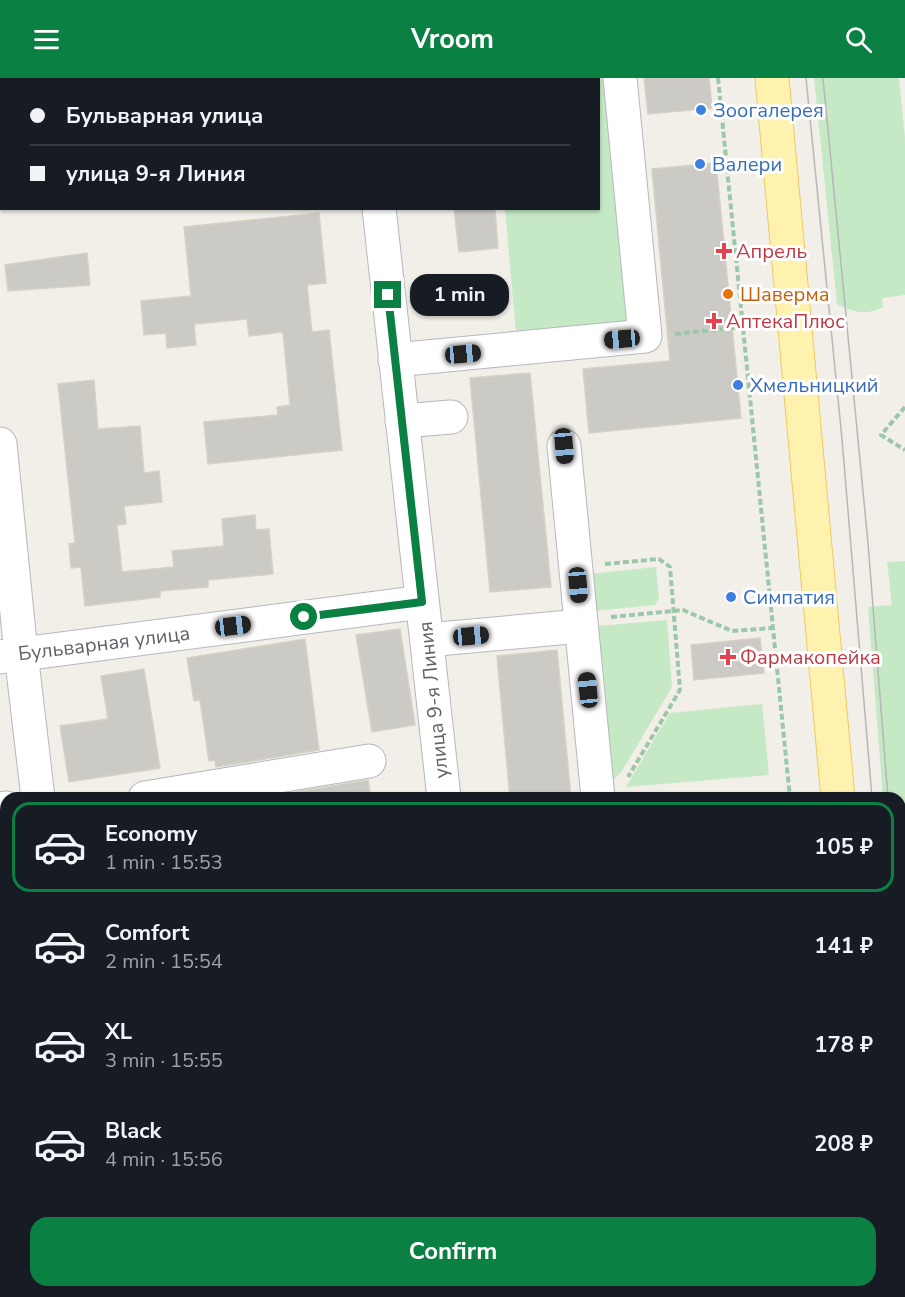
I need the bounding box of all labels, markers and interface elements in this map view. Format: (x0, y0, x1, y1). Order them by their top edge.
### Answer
text: Vroom (411, 21, 494, 58)
icon: menu (30, 23, 63, 56)
icon: search (842, 23, 875, 56)
place label: Зоогалерея (713, 97, 824, 124)
text: Бульварная улица (66, 101, 263, 131)
marker: Зоогалерея (694, 103, 708, 117)
place label: Валери (712, 151, 782, 178)
marker: Валери (693, 157, 707, 171)
text: улица 9-я Линия (66, 159, 246, 189)
place label: Апрель (736, 238, 807, 265)
marker: Апрель (717, 244, 731, 258)
callout: 1 min (409, 274, 508, 316)
route end (374, 281, 401, 308)
text: 1 min (434, 281, 485, 308)
place label: Шаверма (740, 281, 829, 308)
marker: Шаверма (721, 287, 735, 301)
place label: АптекаПлюс (726, 308, 845, 335)
marker: АптекаПлюс (707, 314, 721, 328)
car (603, 328, 641, 350)
car (444, 343, 482, 365)
place label: Хмельницкий (750, 372, 879, 399)
marker: Хмельницкий (731, 378, 745, 392)
car (553, 427, 575, 465)
car (567, 566, 589, 604)
place label: Симпатия (743, 584, 835, 611)
marker: Симпатия (724, 590, 738, 604)
route start (290, 603, 317, 630)
car (214, 615, 252, 637)
street label: Бульварная улица (17, 620, 192, 667)
street label: улица 9-я Линия (412, 620, 455, 780)
car (452, 625, 490, 647)
place label: Фармакопейка (740, 644, 881, 671)
marker: Фармакопейка (721, 650, 735, 664)
car (577, 671, 599, 709)
text: Economy (105, 819, 197, 849)
icon: car (33, 820, 87, 874)
text: 105 ₽ (814, 832, 873, 862)
text: 1 min · 15:53 (105, 849, 223, 876)
text: Comfort (105, 918, 189, 948)
icon: car (33, 919, 87, 973)
text: 141 ₽ (814, 931, 873, 961)
text: 2 min · 15:54 (105, 948, 223, 975)
text: XL (105, 1017, 132, 1047)
icon: car (33, 1018, 87, 1072)
text: 178 ₽ (814, 1030, 873, 1060)
text: 3 min · 15:55 (105, 1047, 223, 1074)
text: Black (105, 1116, 161, 1146)
icon: car (33, 1117, 87, 1171)
text: 208 ₽ (814, 1129, 873, 1159)
text: 4 min · 15:56 (105, 1146, 223, 1173)
button: Confirm (30, 1217, 876, 1286)

